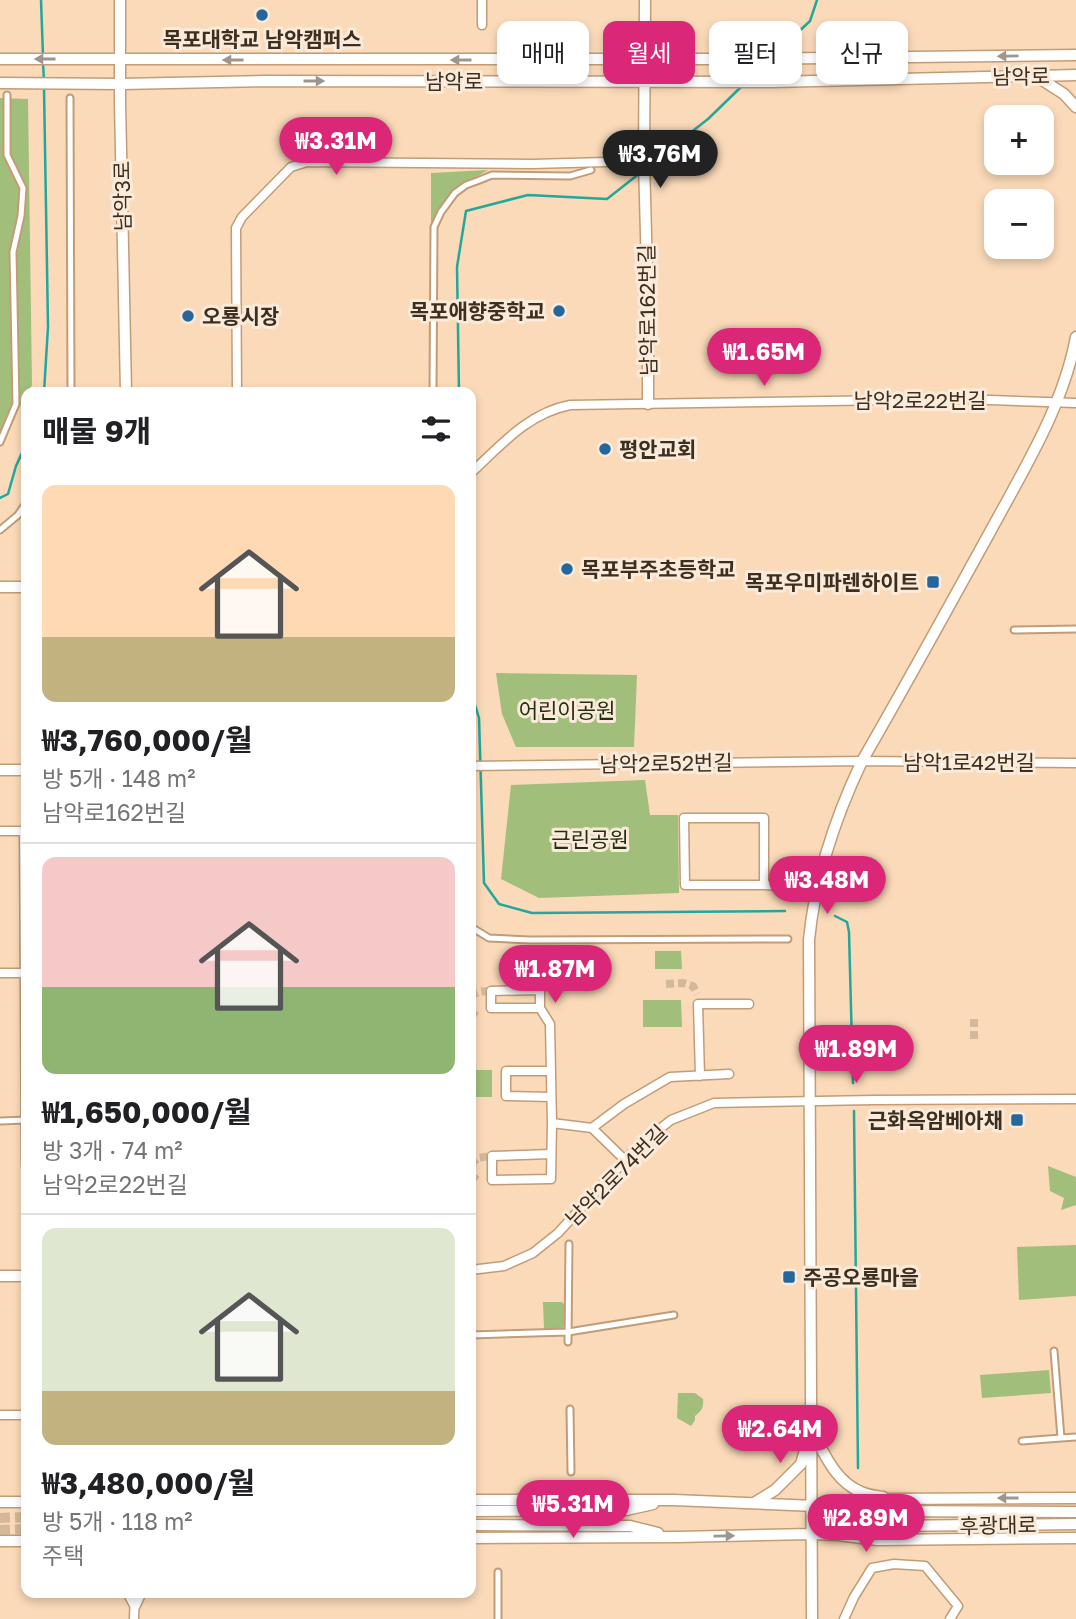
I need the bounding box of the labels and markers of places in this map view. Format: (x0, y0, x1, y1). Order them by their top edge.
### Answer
marker: 목포대학교 남악캠퍼스 (254, 7, 270, 23)
place label: 목포대학교 남악캠퍼스 (163, 26, 361, 52)
pin: ₩3.31M (279, 118, 393, 177)
pin: ₩3.76M (603, 130, 717, 190)
place label: 목포애향중학교 (410, 298, 545, 324)
place label: 오룡시장 (202, 303, 279, 329)
marker: 목포애향중학교 (551, 303, 567, 319)
marker: 오룡시장 (180, 308, 196, 324)
pin: ₩1.65M (707, 328, 821, 388)
place label: 평안교회 (619, 436, 696, 462)
marker: 평안교회 (597, 441, 613, 457)
place label: 목포부주초등학교 (581, 556, 736, 582)
marker: 목포부주초등학교 (559, 561, 575, 577)
place label: 목포우미파렌하이트 (745, 569, 919, 595)
marker: 목포우미파렌하이트 (925, 574, 941, 590)
pin: ₩3.48M (770, 856, 884, 916)
pin: ₩1.87M (498, 946, 612, 1005)
pin: ₩1.89M (799, 1026, 913, 1085)
place label: 근화옥암베아채 (868, 1107, 1003, 1133)
marker: 근화옥암베아채 (1009, 1112, 1025, 1128)
place label: 주공오룡마을 (803, 1264, 919, 1290)
marker: 주공오룡마을 (781, 1269, 797, 1285)
pin: ₩2.64M (723, 1406, 837, 1465)
pin: ₩5.31M (516, 1480, 630, 1540)
pin: ₩2.89M (809, 1494, 923, 1554)

